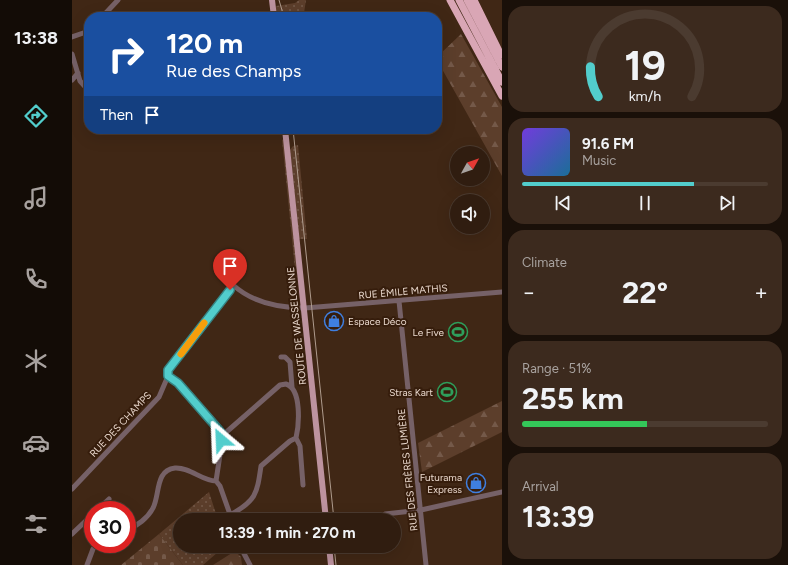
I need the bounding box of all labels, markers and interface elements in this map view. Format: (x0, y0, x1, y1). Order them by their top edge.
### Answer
text: 120 m (166, 26, 243, 60)
text: 13:38 (14, 27, 58, 49)
icon: right (100, 28, 152, 80)
text: 19 (624, 40, 666, 90)
text: Rue des Champs (166, 60, 301, 82)
text: km/h (629, 86, 661, 104)
icon: directions (22, 102, 50, 130)
icon: arrive (141, 104, 163, 126)
text: Then (100, 106, 133, 124)
text: 91.6 FM (582, 135, 634, 153)
north arrow (450, 146, 490, 186)
map controls (450, 146, 490, 234)
text: Music (582, 153, 616, 168)
icon: music (22, 184, 50, 212)
icon: previous (552, 192, 574, 214)
icon: pause (634, 192, 656, 214)
icon: next (716, 192, 738, 214)
button: sound (450, 194, 490, 234)
pin (213, 249, 247, 290)
icon: arrive (219, 255, 241, 277)
text: Climate (522, 255, 567, 270)
icon: phone (22, 265, 50, 293)
street label: ROUTE DE WASSELONNE (284, 266, 309, 386)
text: 22° (622, 274, 668, 311)
text: − (522, 279, 536, 306)
text: + (754, 279, 768, 306)
street label: RUE ÉMILE MATHIS (358, 281, 448, 302)
shop icon: Espace Déco (323, 310, 345, 332)
place label: Espace Déco (348, 315, 407, 328)
sports icon: Le Five (447, 321, 469, 343)
place label: Le Five (413, 326, 445, 339)
icon: climate (22, 347, 50, 375)
text: Range · 51% (522, 361, 592, 376)
text: 255 km (522, 380, 624, 417)
sports icon: Stras Kart (436, 381, 458, 403)
place label: Stras Kart (389, 386, 433, 399)
street label: RUE DES CHAMPS (87, 389, 154, 460)
street label: RUE DES FRÈRES LUMIÈRE (395, 408, 420, 532)
position arrow (200, 419, 242, 461)
icon: car (22, 429, 50, 457)
place label: Futurama Express (420, 471, 462, 496)
shop icon: Futurama Express (465, 472, 487, 494)
text: Arrival (522, 479, 559, 494)
text: 13:39 (522, 498, 594, 535)
speed limit sign: 30 (84, 501, 136, 553)
icon: filters (22, 510, 50, 538)
text: 13:39 · 1 min · 270 m (218, 524, 356, 542)

